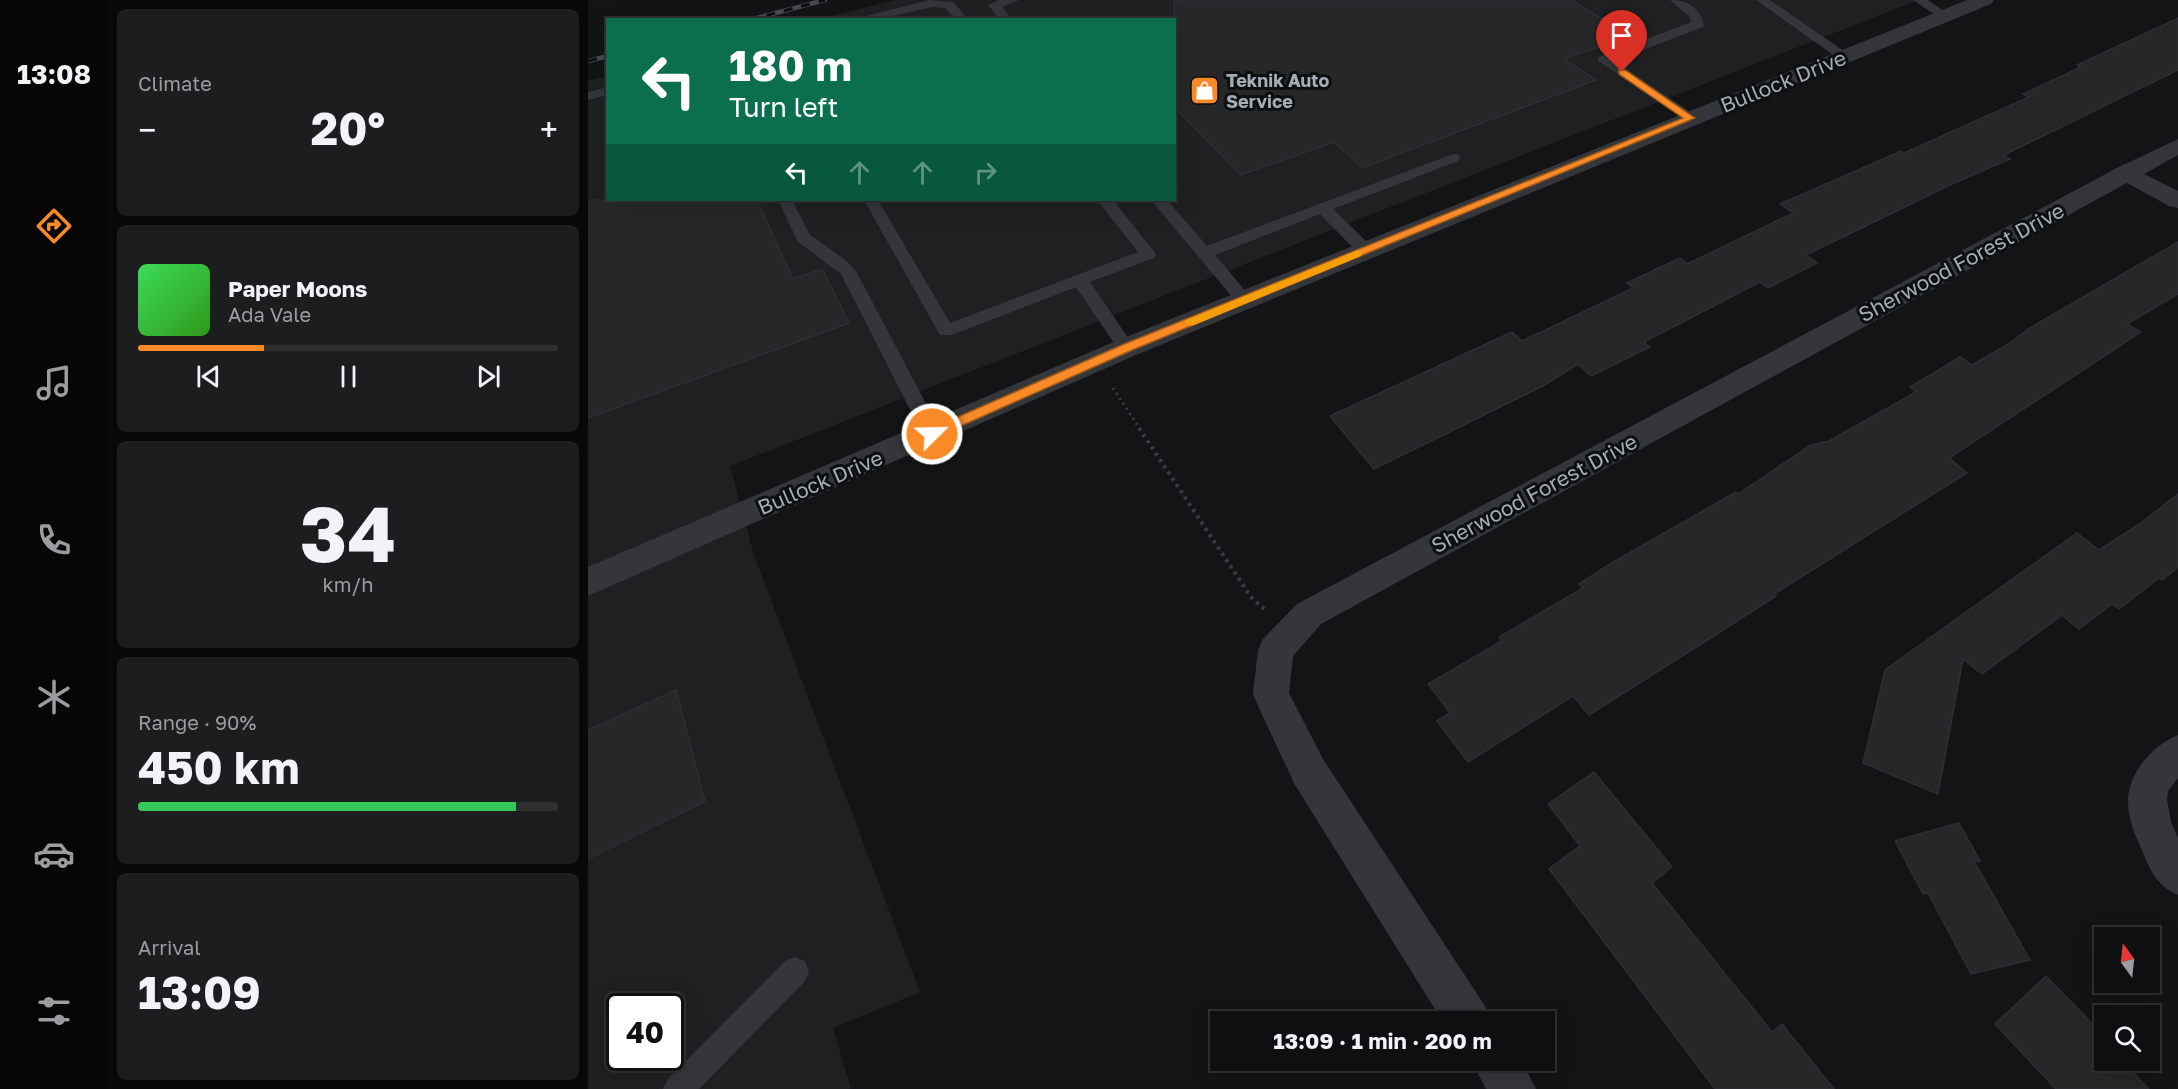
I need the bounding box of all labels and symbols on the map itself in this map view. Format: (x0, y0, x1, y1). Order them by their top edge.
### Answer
pin (1596, 10, 1647, 72)
street label: Bullock Drive (1716, 44, 1850, 118)
place label: Teknik Auto Service (1226, 69, 1329, 112)
shop icon: Teknik Auto Service (1189, 74, 1221, 106)
street label: Sherwood Forest Drive (1854, 197, 2068, 327)
position arrow (900, 402, 964, 466)
street label: Sherwood Forest Drive (1427, 428, 1641, 558)
street label: Bullock Drive (754, 444, 886, 520)
north arrow (2094, 927, 2160, 993)
speed limit sign: 40 (606, 993, 684, 1071)

